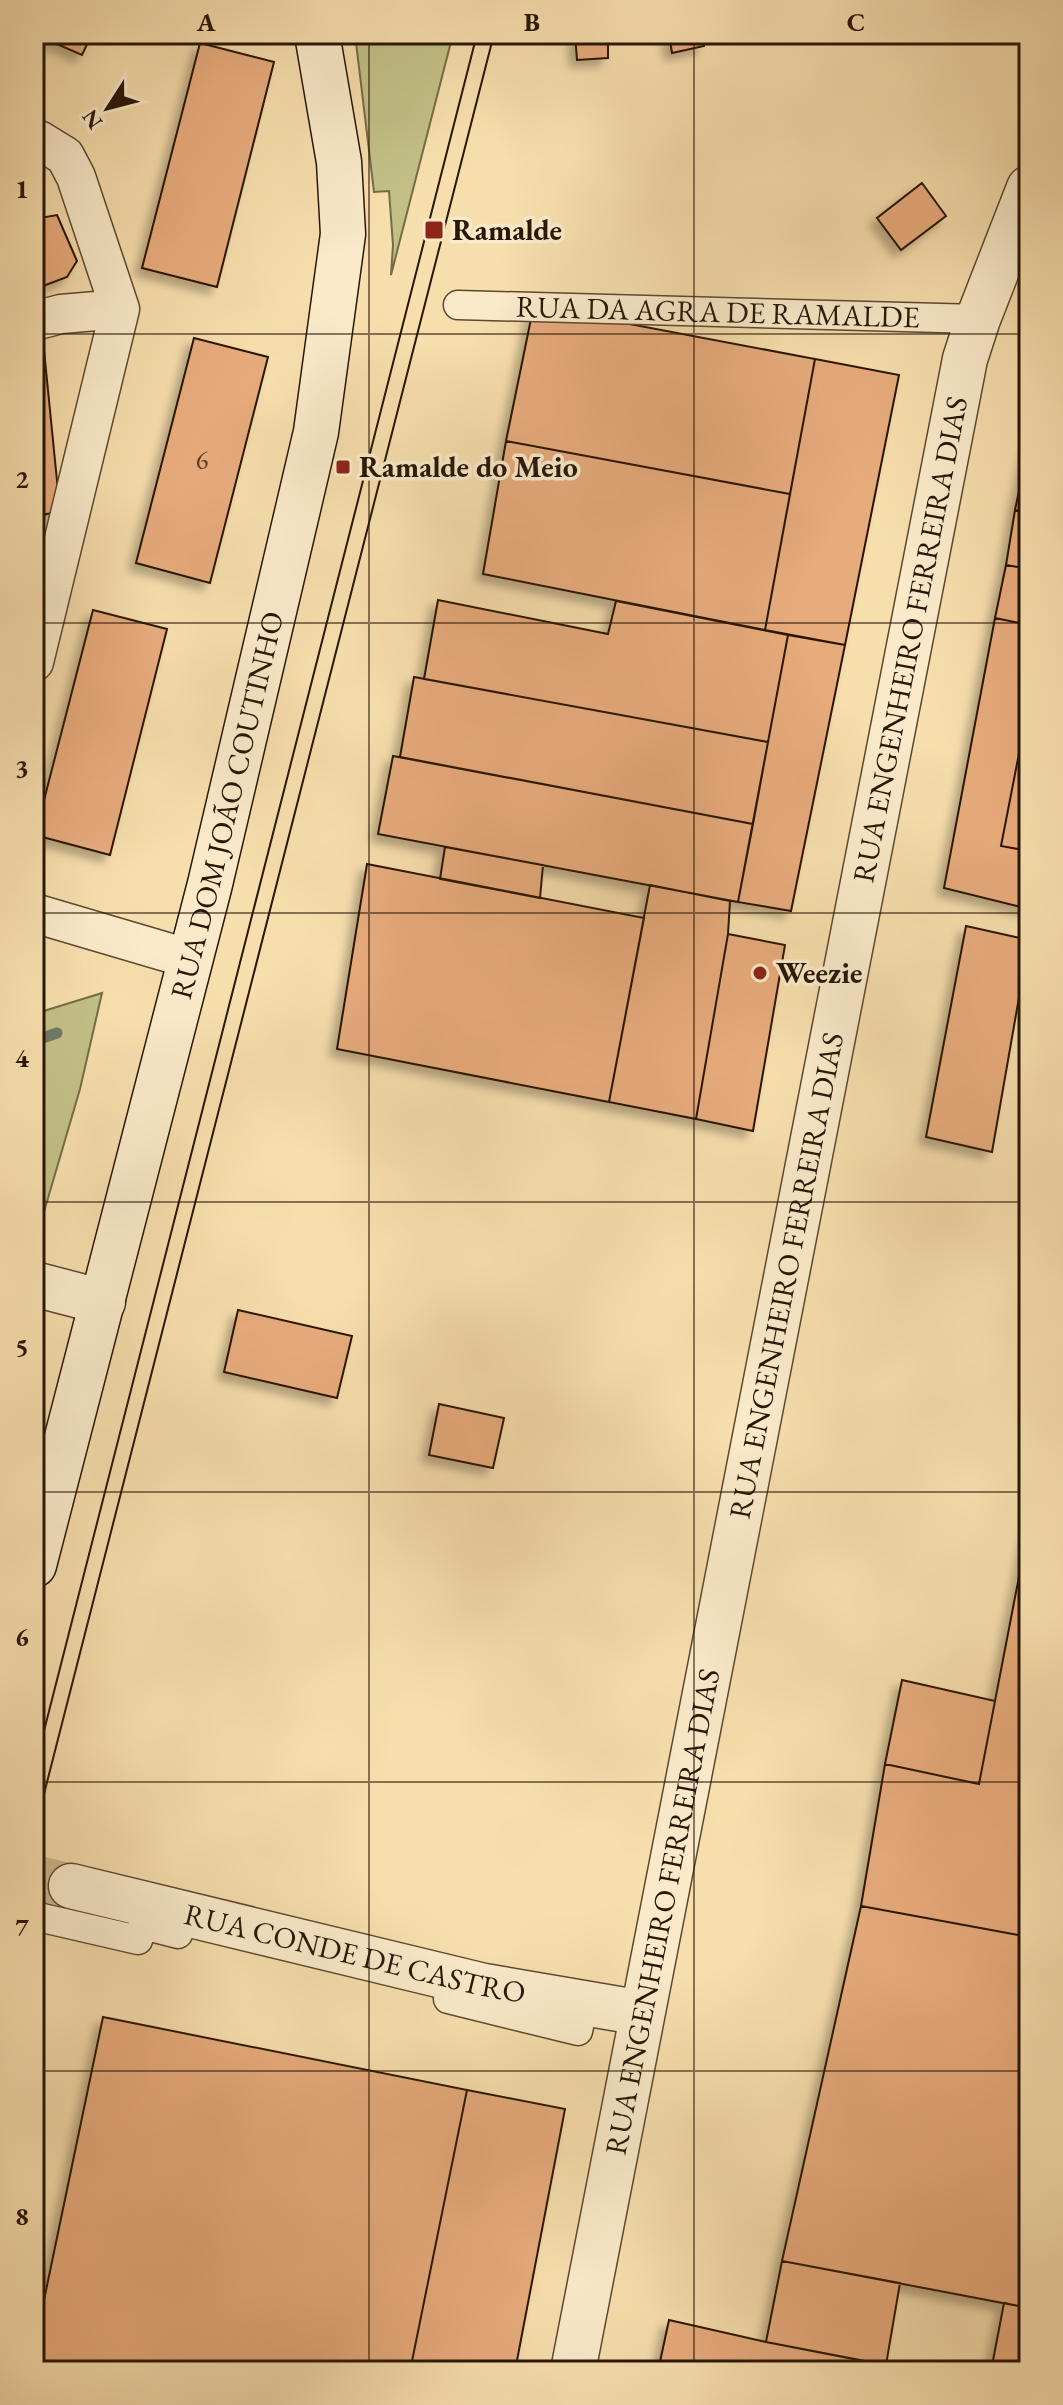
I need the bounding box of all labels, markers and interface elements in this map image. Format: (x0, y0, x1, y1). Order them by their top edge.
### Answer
text: A (196, 5, 216, 39)
text: B (524, 5, 540, 39)
text: C (847, 5, 865, 39)
north arrow (68, 68, 148, 148)
text: N (75, 104, 109, 135)
text: 1 (15, 172, 29, 206)
place label: Ramalde (452, 210, 562, 249)
marker: Ramalde (423, 219, 445, 241)
street label: RUA DA AGRA DE RAMALDE (516, 287, 920, 336)
street label: RUA ENGENHEIRO FERREIRA DIAS (843, 393, 976, 886)
house number: 6 (196, 443, 208, 477)
place label: Ramalde do Meio (359, 447, 578, 486)
marker: Ramalde do Meio (334, 458, 352, 476)
text: 2 (15, 462, 29, 496)
street label: RUA DOM JOÃO COUTINHO (161, 607, 292, 1003)
text: 3 (15, 751, 29, 785)
place label: Weezie (776, 953, 863, 992)
marker: Weezie (751, 964, 769, 982)
street label: RUA ENGENHEIRO FERREIRA DIAS (720, 1029, 852, 1522)
text: 4 (15, 1041, 29, 1075)
text: 5 (15, 1330, 29, 1364)
text: 6 (15, 1620, 29, 1654)
street label: RUA ENGENHEIRO FERREIRA DIAS (596, 1665, 728, 2158)
street label: RUA CONDE DE CASTRO (180, 1894, 529, 2012)
text: 7 (15, 1910, 29, 1944)
text: 8 (15, 2199, 29, 2233)

